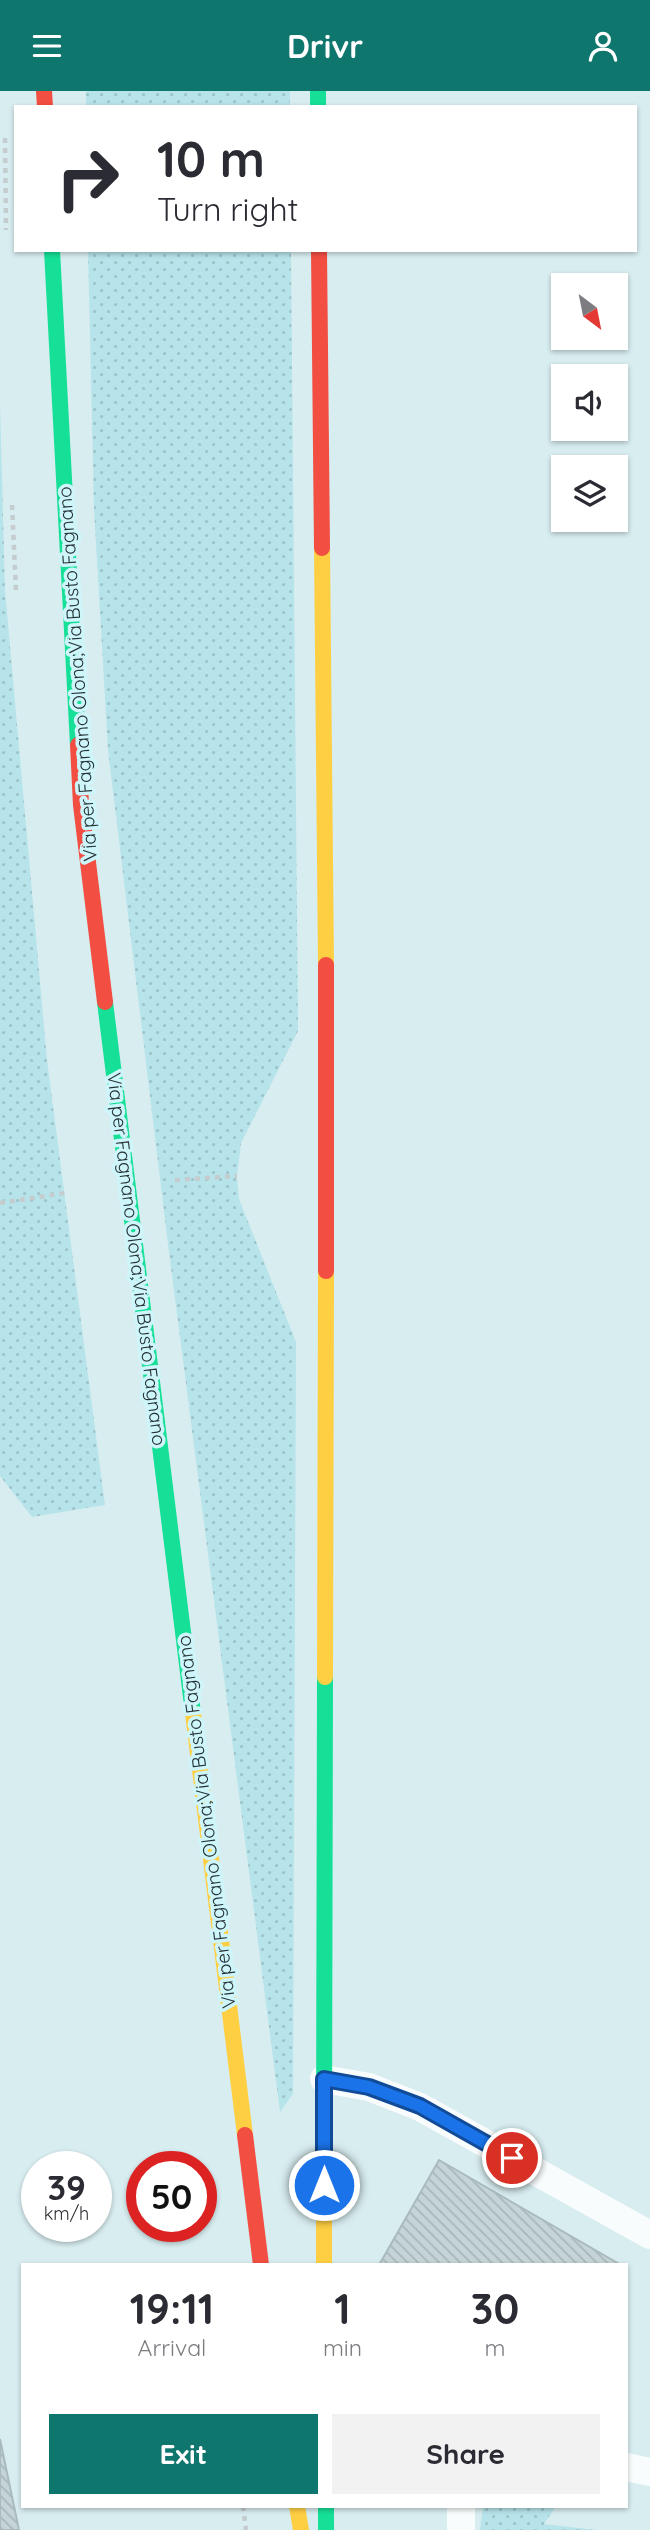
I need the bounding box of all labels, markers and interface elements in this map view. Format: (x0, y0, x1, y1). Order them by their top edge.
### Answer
text: Drivr (287, 26, 363, 66)
icon: menu (28, 27, 66, 65)
icon: person (584, 27, 622, 65)
text: 10 m (157, 128, 265, 189)
icon: right (42, 133, 133, 224)
text: Turn right (157, 189, 298, 229)
north arrow (551, 273, 628, 350)
map controls (551, 273, 628, 532)
button: sound (551, 364, 628, 441)
button: layers (551, 455, 628, 532)
street label: Via per Fagnano Olona;Via Busto Fagnano (52, 486, 102, 862)
street label: Via per Fagnano Olona;Via Busto Fagnano (102, 1071, 172, 1447)
street label: Via per Fagnano Olona;Via Busto Fagnano (171, 1634, 241, 2010)
pin (482, 2128, 542, 2188)
icon: arrive (493, 2139, 531, 2177)
position arrow (287, 2148, 361, 2222)
speed limit sign: 50 (126, 2151, 217, 2242)
text: 39 (47, 2165, 86, 2209)
text: km/h (44, 2202, 89, 2225)
text: 19:11 (130, 2282, 214, 2335)
text: 1 (334, 2282, 351, 2335)
text: 30 (471, 2282, 519, 2335)
text: Arrival (138, 2333, 206, 2362)
text: min (323, 2333, 362, 2362)
text: m (485, 2333, 506, 2362)
button: Exit (49, 2414, 318, 2494)
button: Share (332, 2414, 600, 2494)

